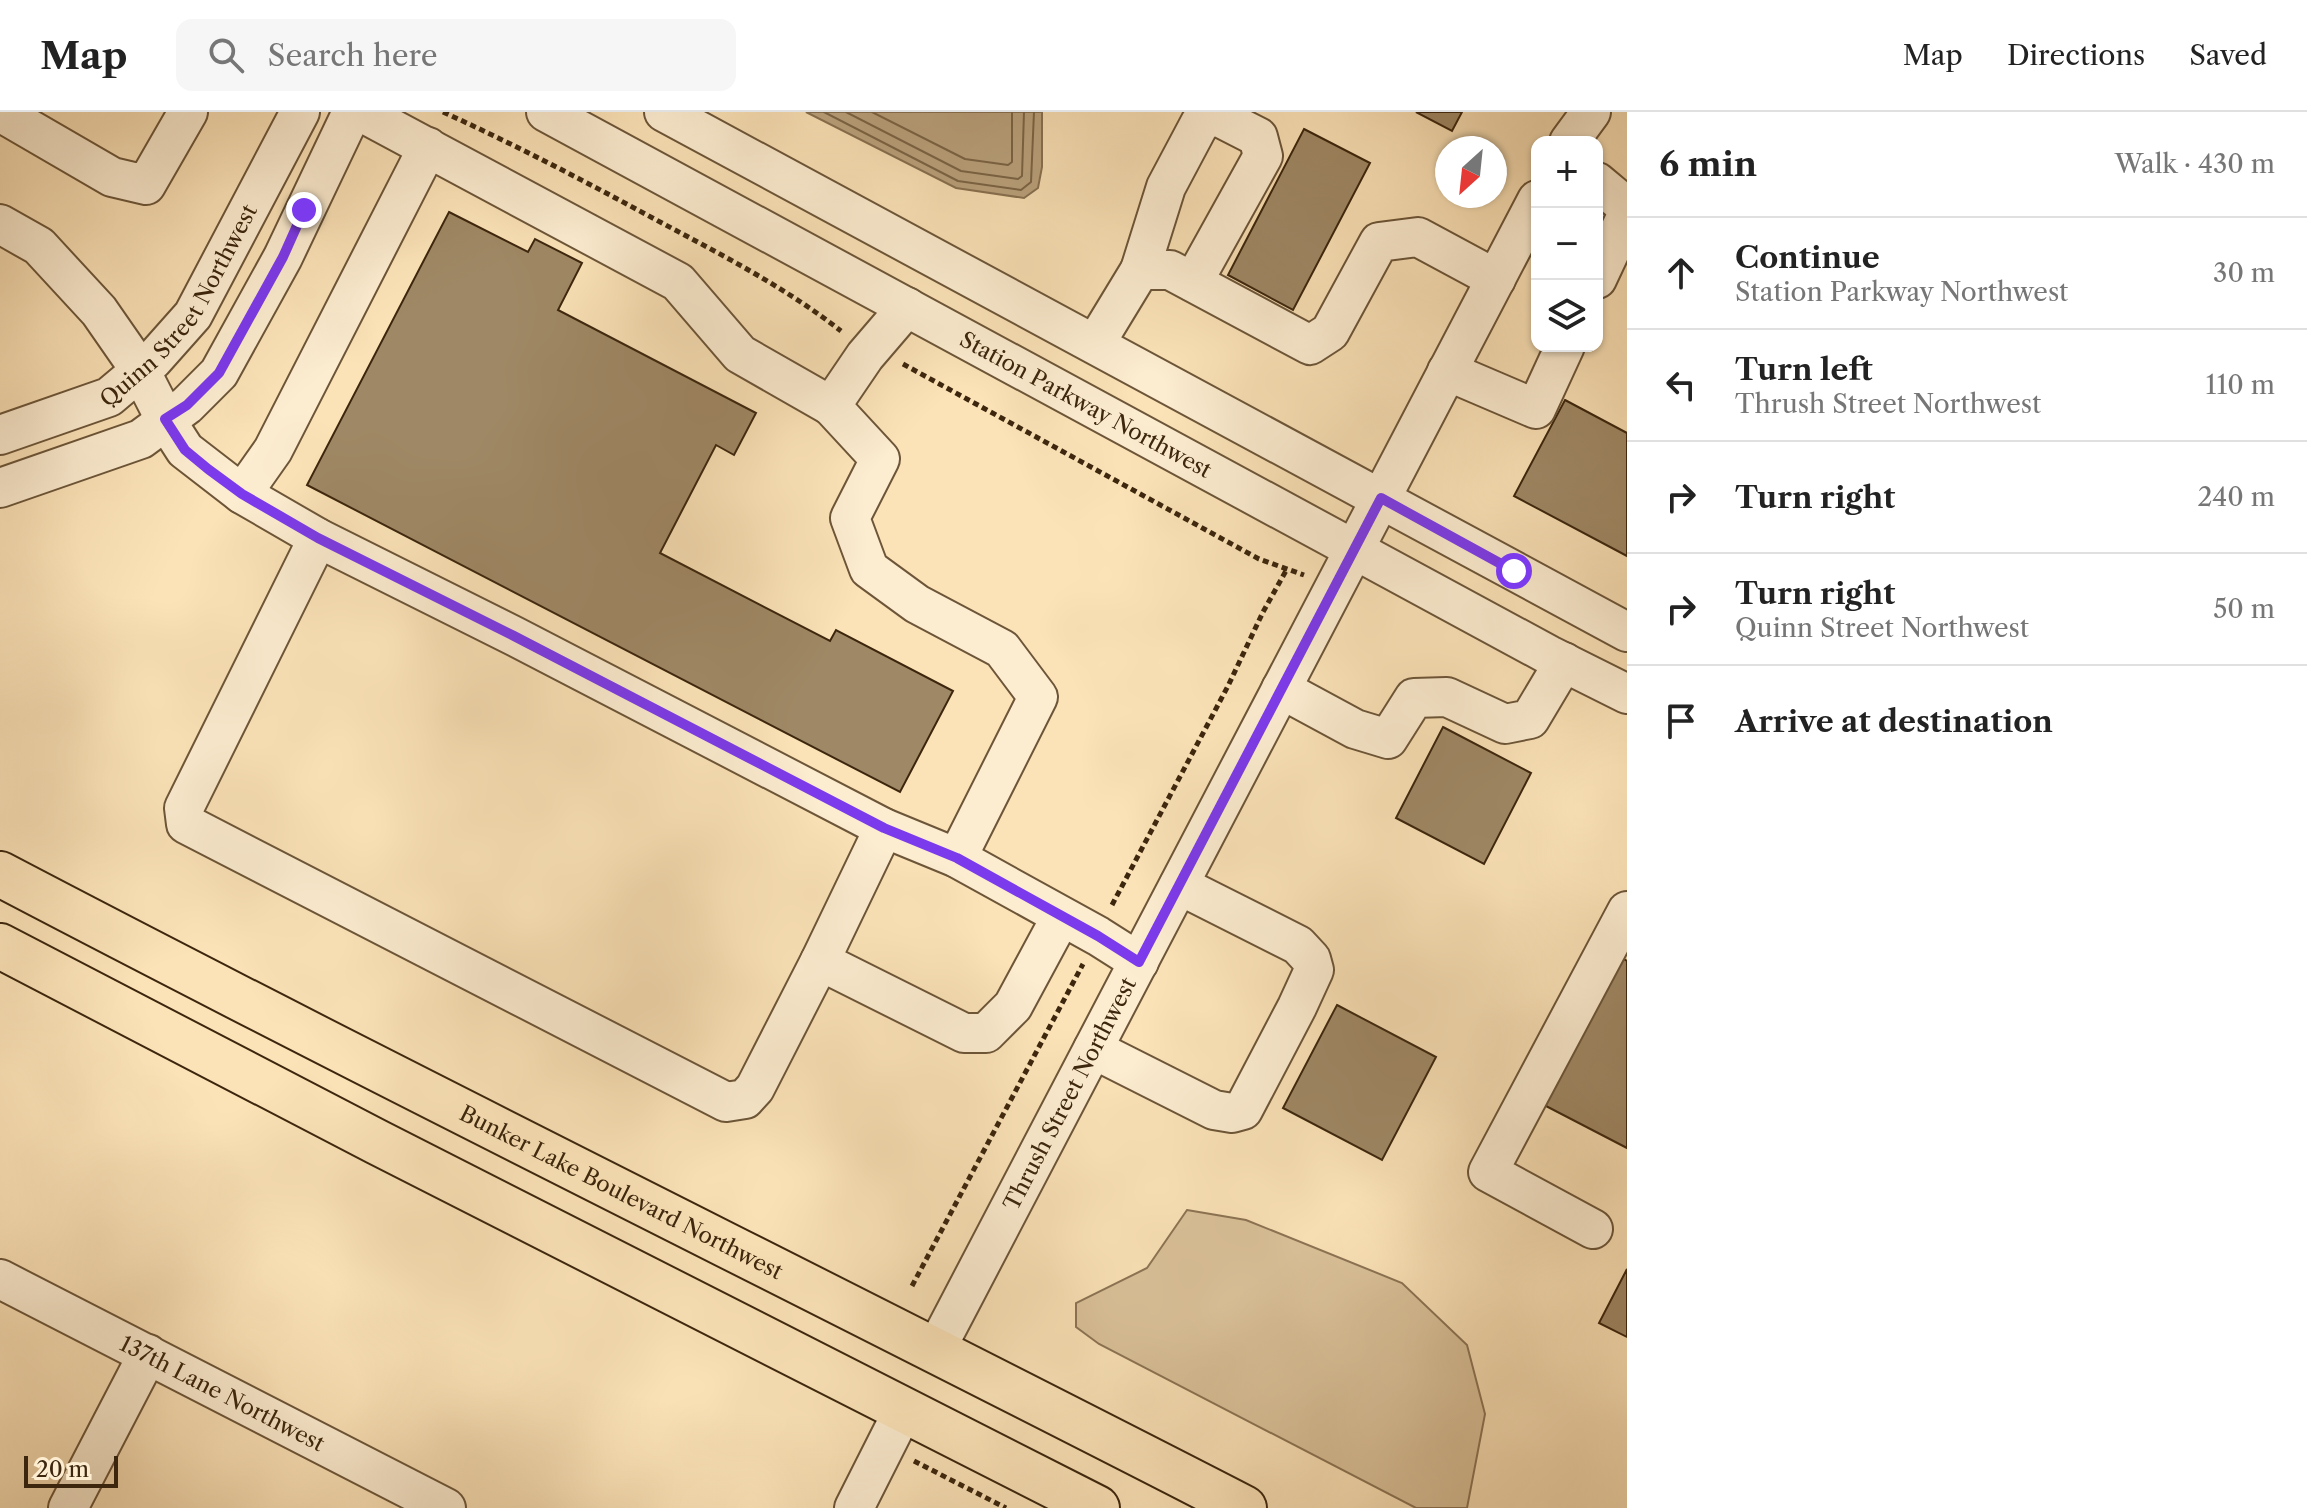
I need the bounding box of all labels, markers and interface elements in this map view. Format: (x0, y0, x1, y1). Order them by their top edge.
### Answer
search box (176, 19, 736, 91)
text: Map (40, 32, 128, 79)
icon: search (204, 33, 248, 77)
text: Search here (268, 37, 438, 74)
text: Map (1903, 38, 1963, 72)
text: Directions (2007, 38, 2145, 72)
text: Saved (2189, 38, 2267, 72)
north arrow (1435, 136, 1507, 208)
map controls (1531, 136, 1603, 352)
button: + (1531, 136, 1603, 208)
text: 6 min (1659, 143, 1757, 185)
text: Walk · 430 m (2115, 148, 2275, 180)
route end (286, 192, 322, 228)
street label: Quinn Street Northwest (94, 199, 263, 412)
button: − (1531, 208, 1603, 280)
text: Continue (1735, 239, 1880, 276)
icon: ahead (1659, 251, 1703, 295)
text: 30 m (2213, 257, 2275, 289)
text: Station Parkway Northwest (1735, 276, 2068, 308)
button: layers (1531, 280, 1603, 352)
street label: Station Parkway Northwest (955, 325, 1217, 483)
text: Turn left (1735, 351, 1872, 388)
icon: left (1659, 363, 1703, 407)
text: 110 m (2206, 369, 2275, 401)
text: Thrush Street Northwest (1735, 388, 2041, 420)
icon: right (1659, 475, 1703, 519)
text: Turn right (1735, 479, 1895, 516)
text: 240 m (2197, 481, 2275, 513)
route start (1496, 553, 1532, 589)
text: Turn right (1735, 575, 1895, 612)
icon: right (1659, 587, 1703, 631)
text: 50 m (2213, 593, 2275, 625)
text: Quinn Street Northwest (1735, 612, 2029, 644)
icon: arrive (1659, 699, 1703, 743)
text: Arrive at destination (1735, 703, 2053, 740)
street label: Thrush Street Northwest (997, 973, 1142, 1215)
street label: Bunker Lake Boulevard Northwest (455, 1099, 788, 1285)
street label: 137th Lane Northwest (116, 1330, 329, 1457)
scale bar (24, 1452, 118, 1488)
text: 20 m (36, 1456, 89, 1483)

